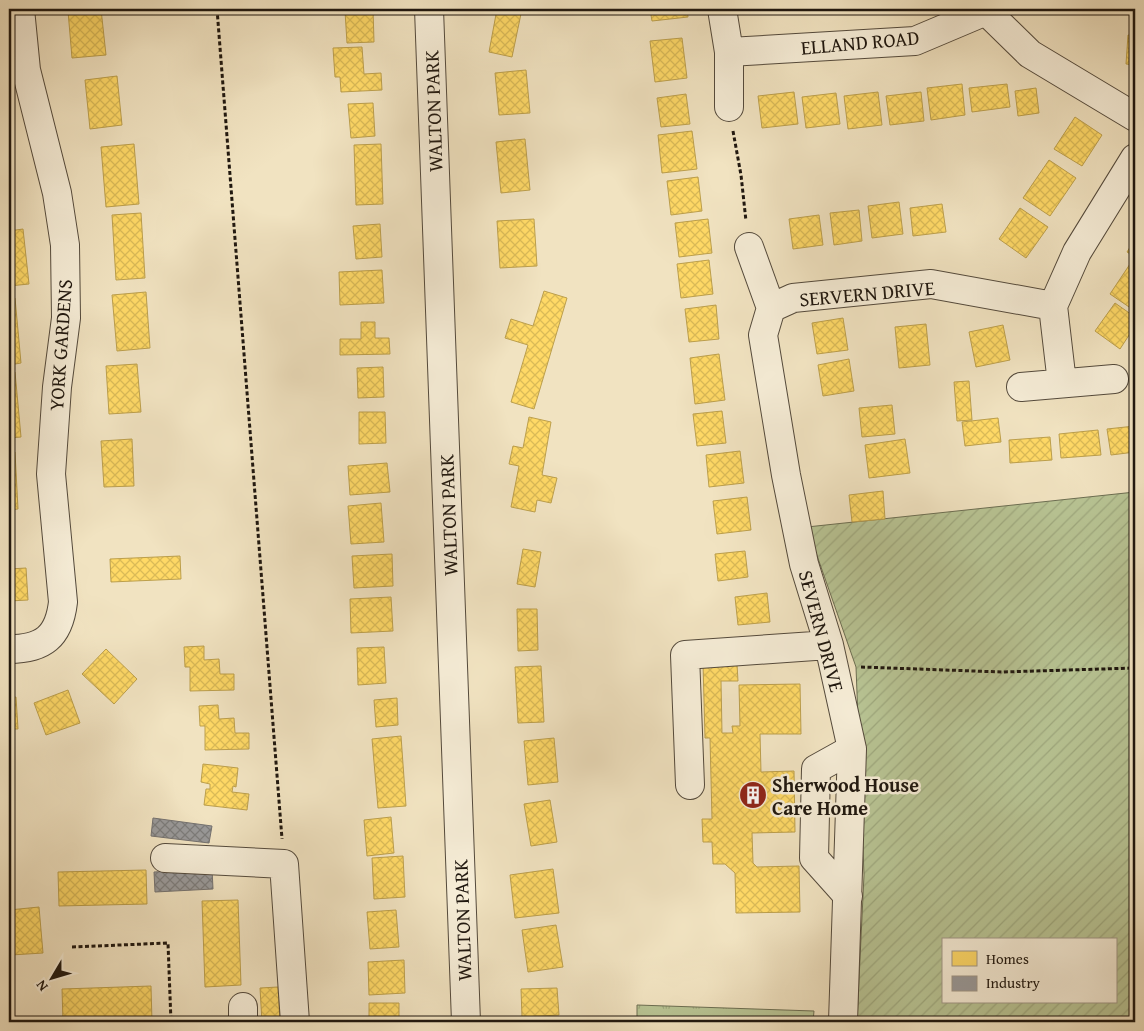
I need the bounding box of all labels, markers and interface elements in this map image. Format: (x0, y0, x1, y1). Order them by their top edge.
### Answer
street label: ELLAND ROAD (800, 22, 920, 62)
street label: WALTON PARK (416, 49, 450, 172)
street label: SERVERN DRIVE (798, 273, 936, 313)
street label: YORK GARDENS (41, 278, 79, 412)
street label: WALTON PARK (431, 453, 465, 576)
street label: SEVERN DRIVE (792, 567, 852, 695)
place label: Sherwood House Care Home (772, 770, 919, 822)
building icon: Sherwood House Care Home (738, 780, 768, 810)
street label: WALTON PARK (445, 858, 479, 981)
legend (942, 938, 1116, 1004)
text: Homes (986, 948, 1029, 969)
north arrow (28, 954, 78, 1004)
text: Industry (986, 972, 1041, 993)
text: N (31, 976, 53, 996)

